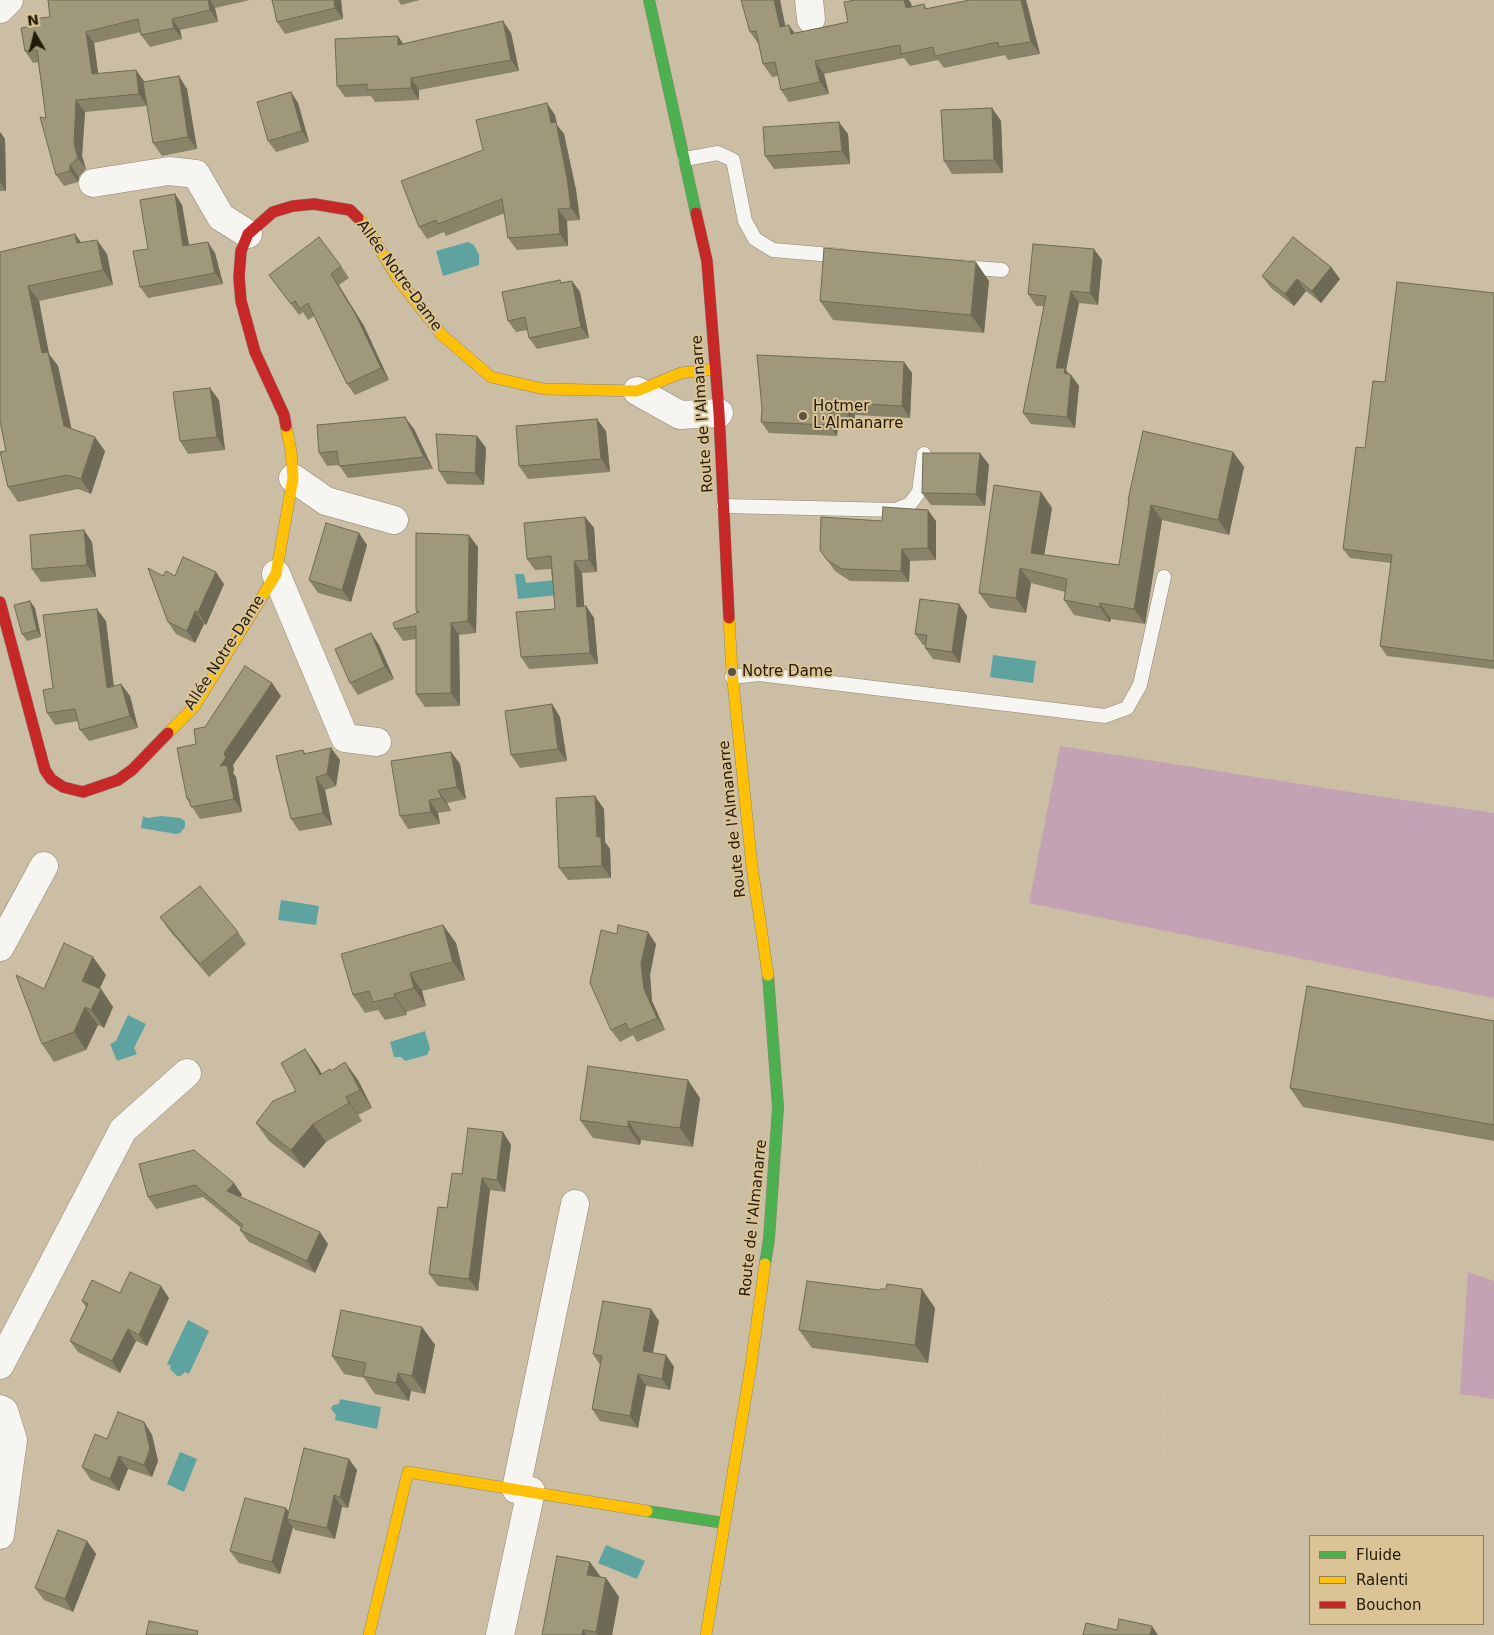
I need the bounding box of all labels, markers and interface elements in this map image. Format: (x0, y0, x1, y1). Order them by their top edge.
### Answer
north arrow (10, 10, 60, 60)
text: N (26, 11, 40, 29)
street label: Allée Notre-Dame (353, 217, 445, 335)
street label: Route de l'Almanarre (689, 335, 717, 493)
place label: Hotmer L'Almanarre (813, 398, 903, 433)
marker: Hotmer L'Almanarre (797, 410, 809, 422)
street label: Allée Notre-Dame (181, 592, 269, 714)
place label: Notre Dame (742, 663, 833, 681)
marker: Notre Dame (726, 666, 738, 678)
street label: Route de l'Almanarre (716, 739, 750, 899)
street label: Route de l'Almanarre (737, 1138, 771, 1298)
legend (1309, 1535, 1484, 1625)
text: Fluide (1356, 1546, 1401, 1564)
text: Ralenti (1356, 1571, 1408, 1589)
text: Bouchon (1356, 1596, 1421, 1614)

